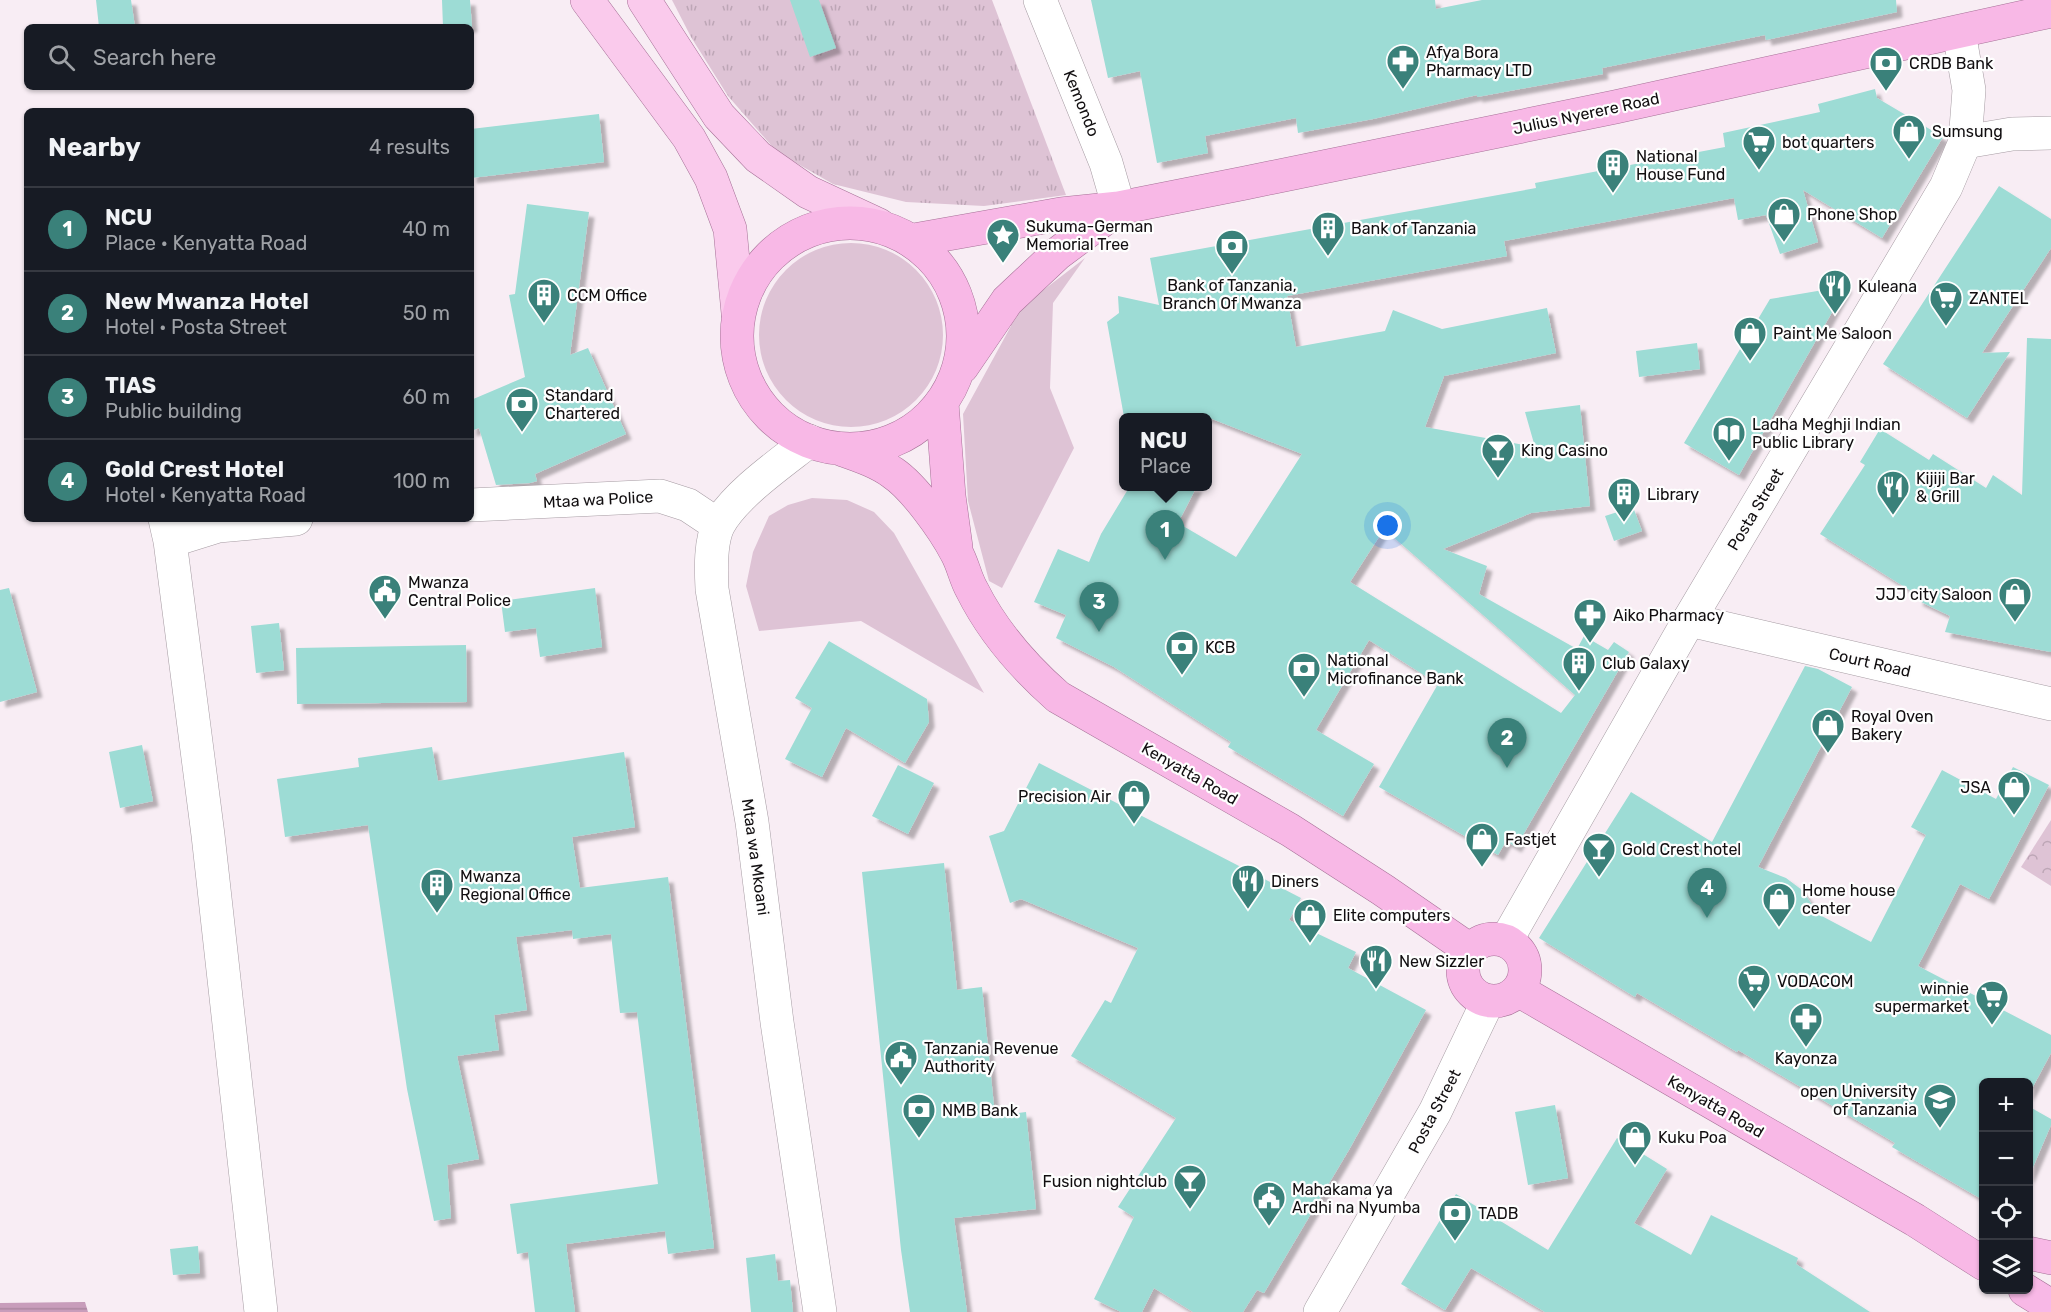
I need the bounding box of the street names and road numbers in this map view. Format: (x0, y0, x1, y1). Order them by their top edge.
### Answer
street label: Kemondo (1060, 67, 1103, 139)
street label: Julius Nyerere Road (1511, 89, 1661, 138)
street label: Posta Street (1723, 465, 1787, 554)
street label: Mtaa wa Police (542, 487, 654, 512)
street label: Court Road (1827, 644, 1913, 681)
street label: Kenyatta Road (1138, 738, 1241, 809)
street label: Mtaa wa Mkoani (738, 797, 773, 917)
street label: Posta Street (1404, 1066, 1465, 1157)
street label: Kenyatta Road (1664, 1071, 1767, 1142)

